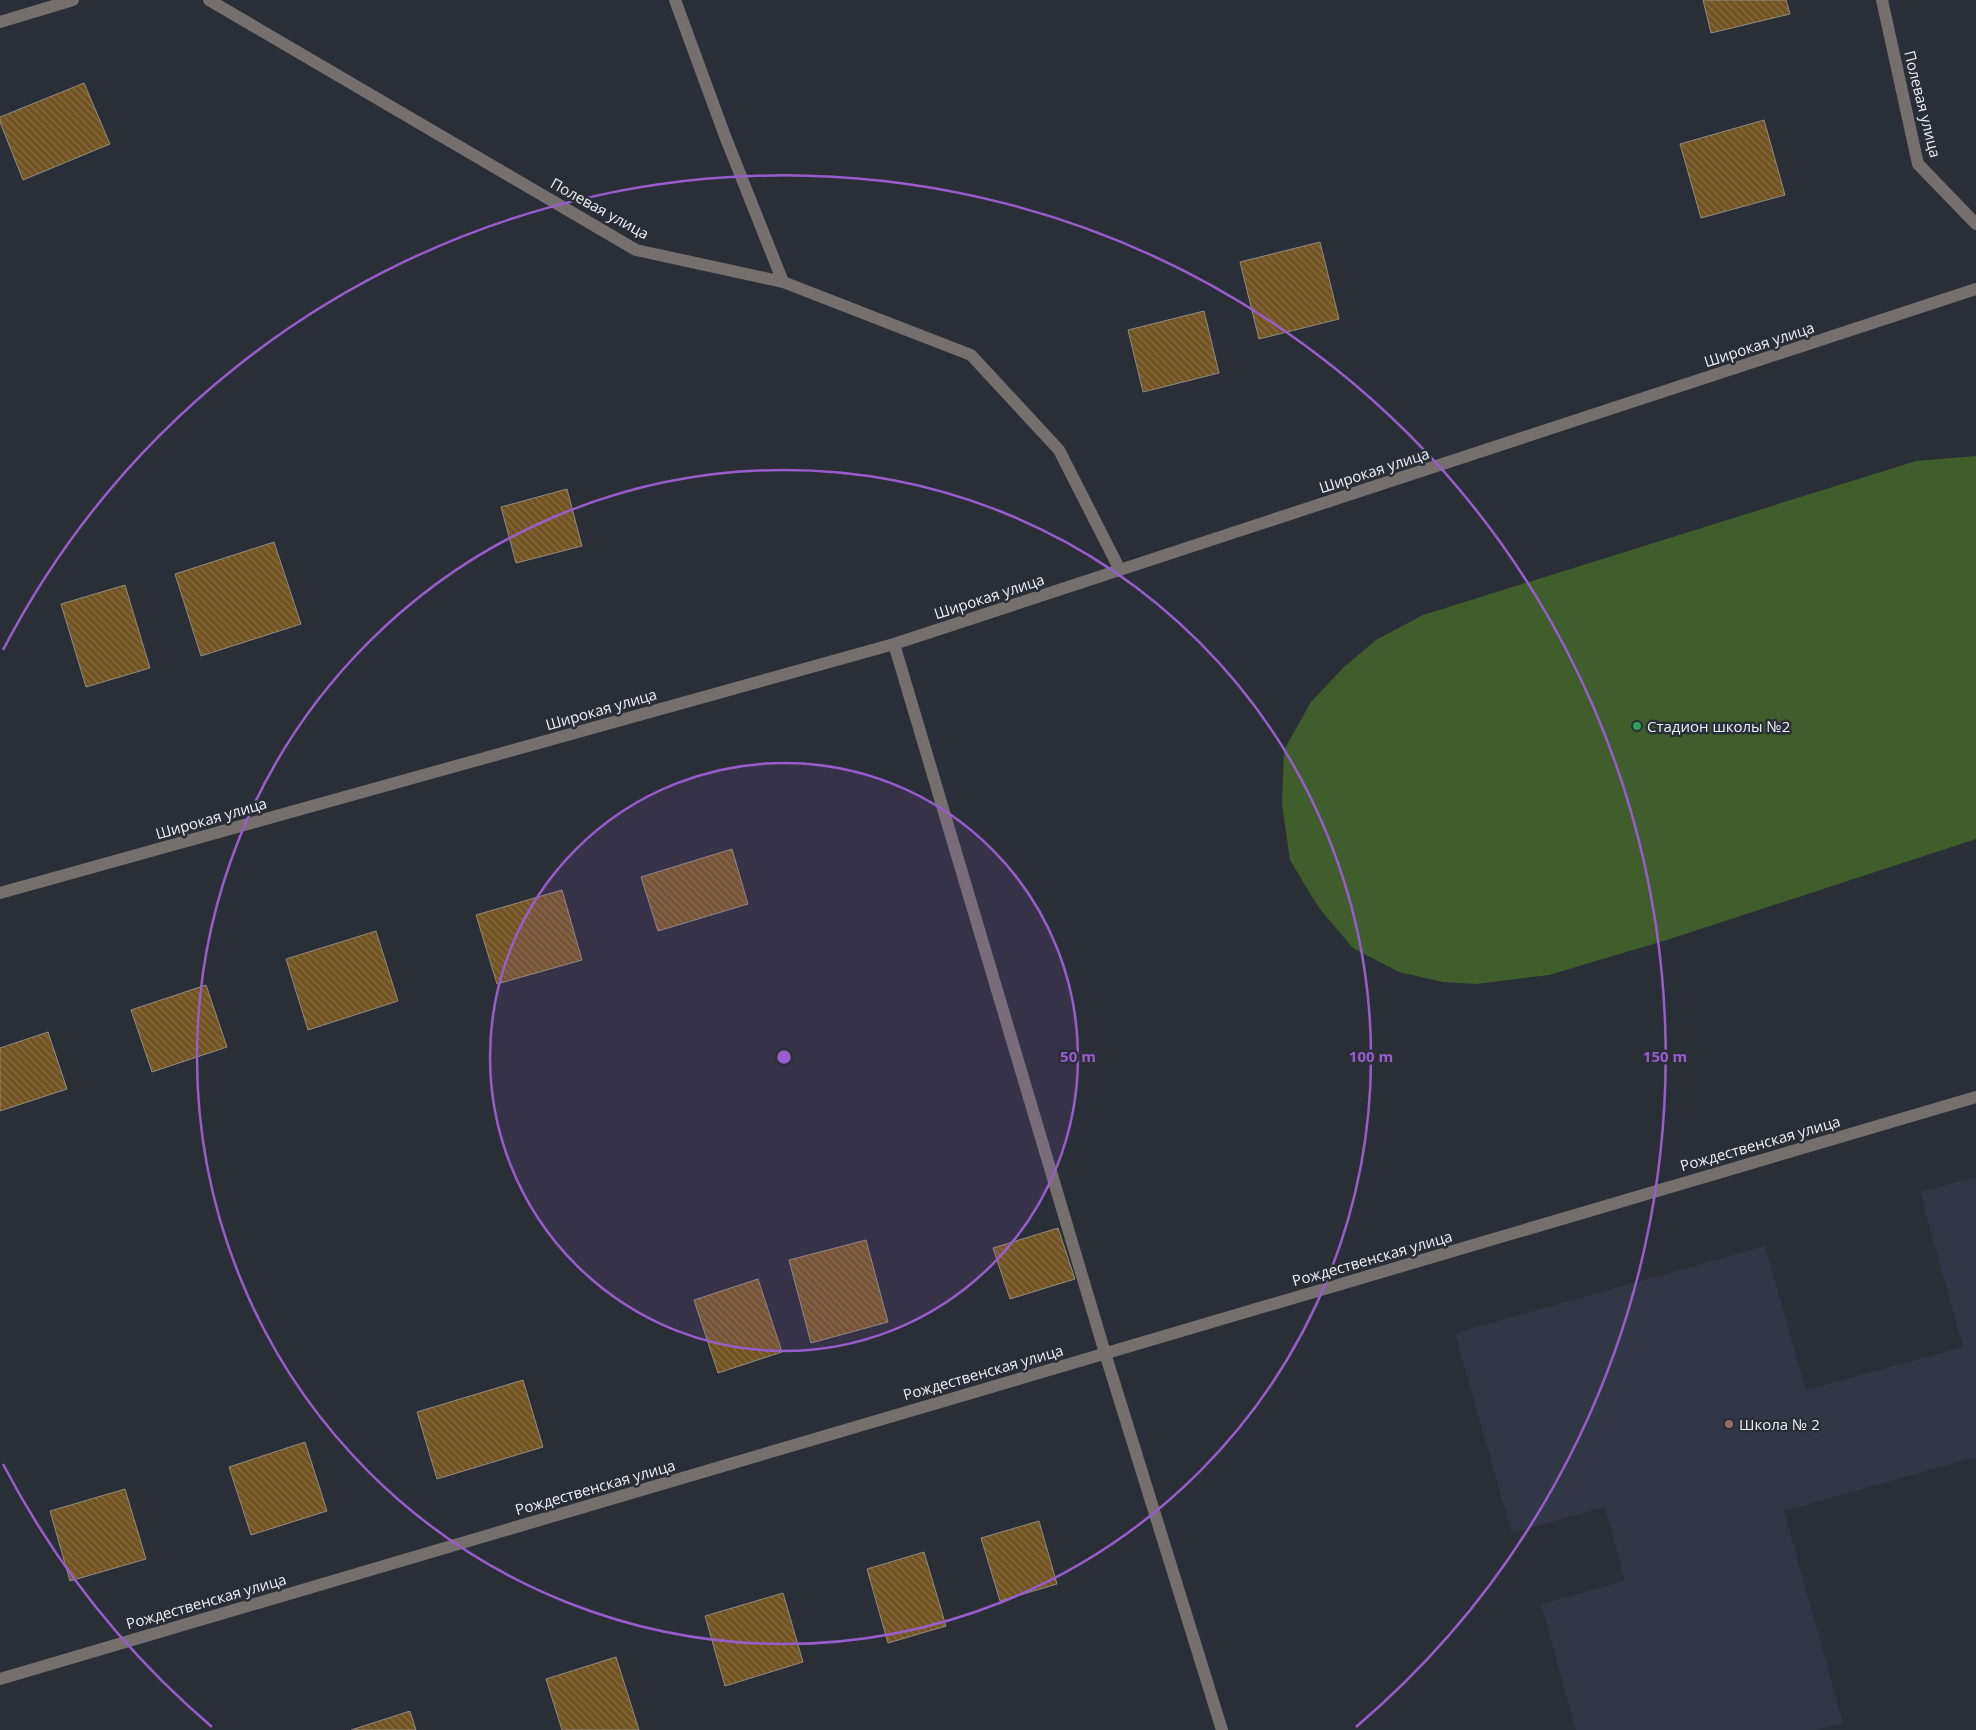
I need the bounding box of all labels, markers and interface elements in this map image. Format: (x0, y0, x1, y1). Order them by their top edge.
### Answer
street label: Полевая улица (1900, 48, 1946, 160)
street label: Полевая улица (547, 173, 653, 243)
street label: Широкая улица (1701, 317, 1817, 371)
street label: Широкая улица (1316, 443, 1432, 497)
street label: Широкая улица (931, 569, 1047, 623)
street label: Широкая улица (543, 684, 659, 734)
place label: Стадион школы №2 (1647, 716, 1790, 736)
marker: Стадион школы №2 (1631, 720, 1643, 732)
street label: Широкая улица (153, 793, 269, 843)
text: 50 m (1060, 1046, 1096, 1066)
text: 100 m (1349, 1046, 1393, 1066)
text: 150 m (1643, 1046, 1687, 1066)
centre of rings (775, 1048, 793, 1066)
street label: Рождественская улица (1678, 1111, 1842, 1175)
street label: Рождественская улица (1290, 1226, 1454, 1290)
street label: Рождественская улица (901, 1340, 1065, 1404)
place label: Школа № 2 (1739, 1414, 1820, 1434)
marker: Школа № 2 (1723, 1418, 1735, 1430)
street label: Рождественская улица (513, 1455, 677, 1519)
street label: Рождественская улица (124, 1569, 288, 1633)

